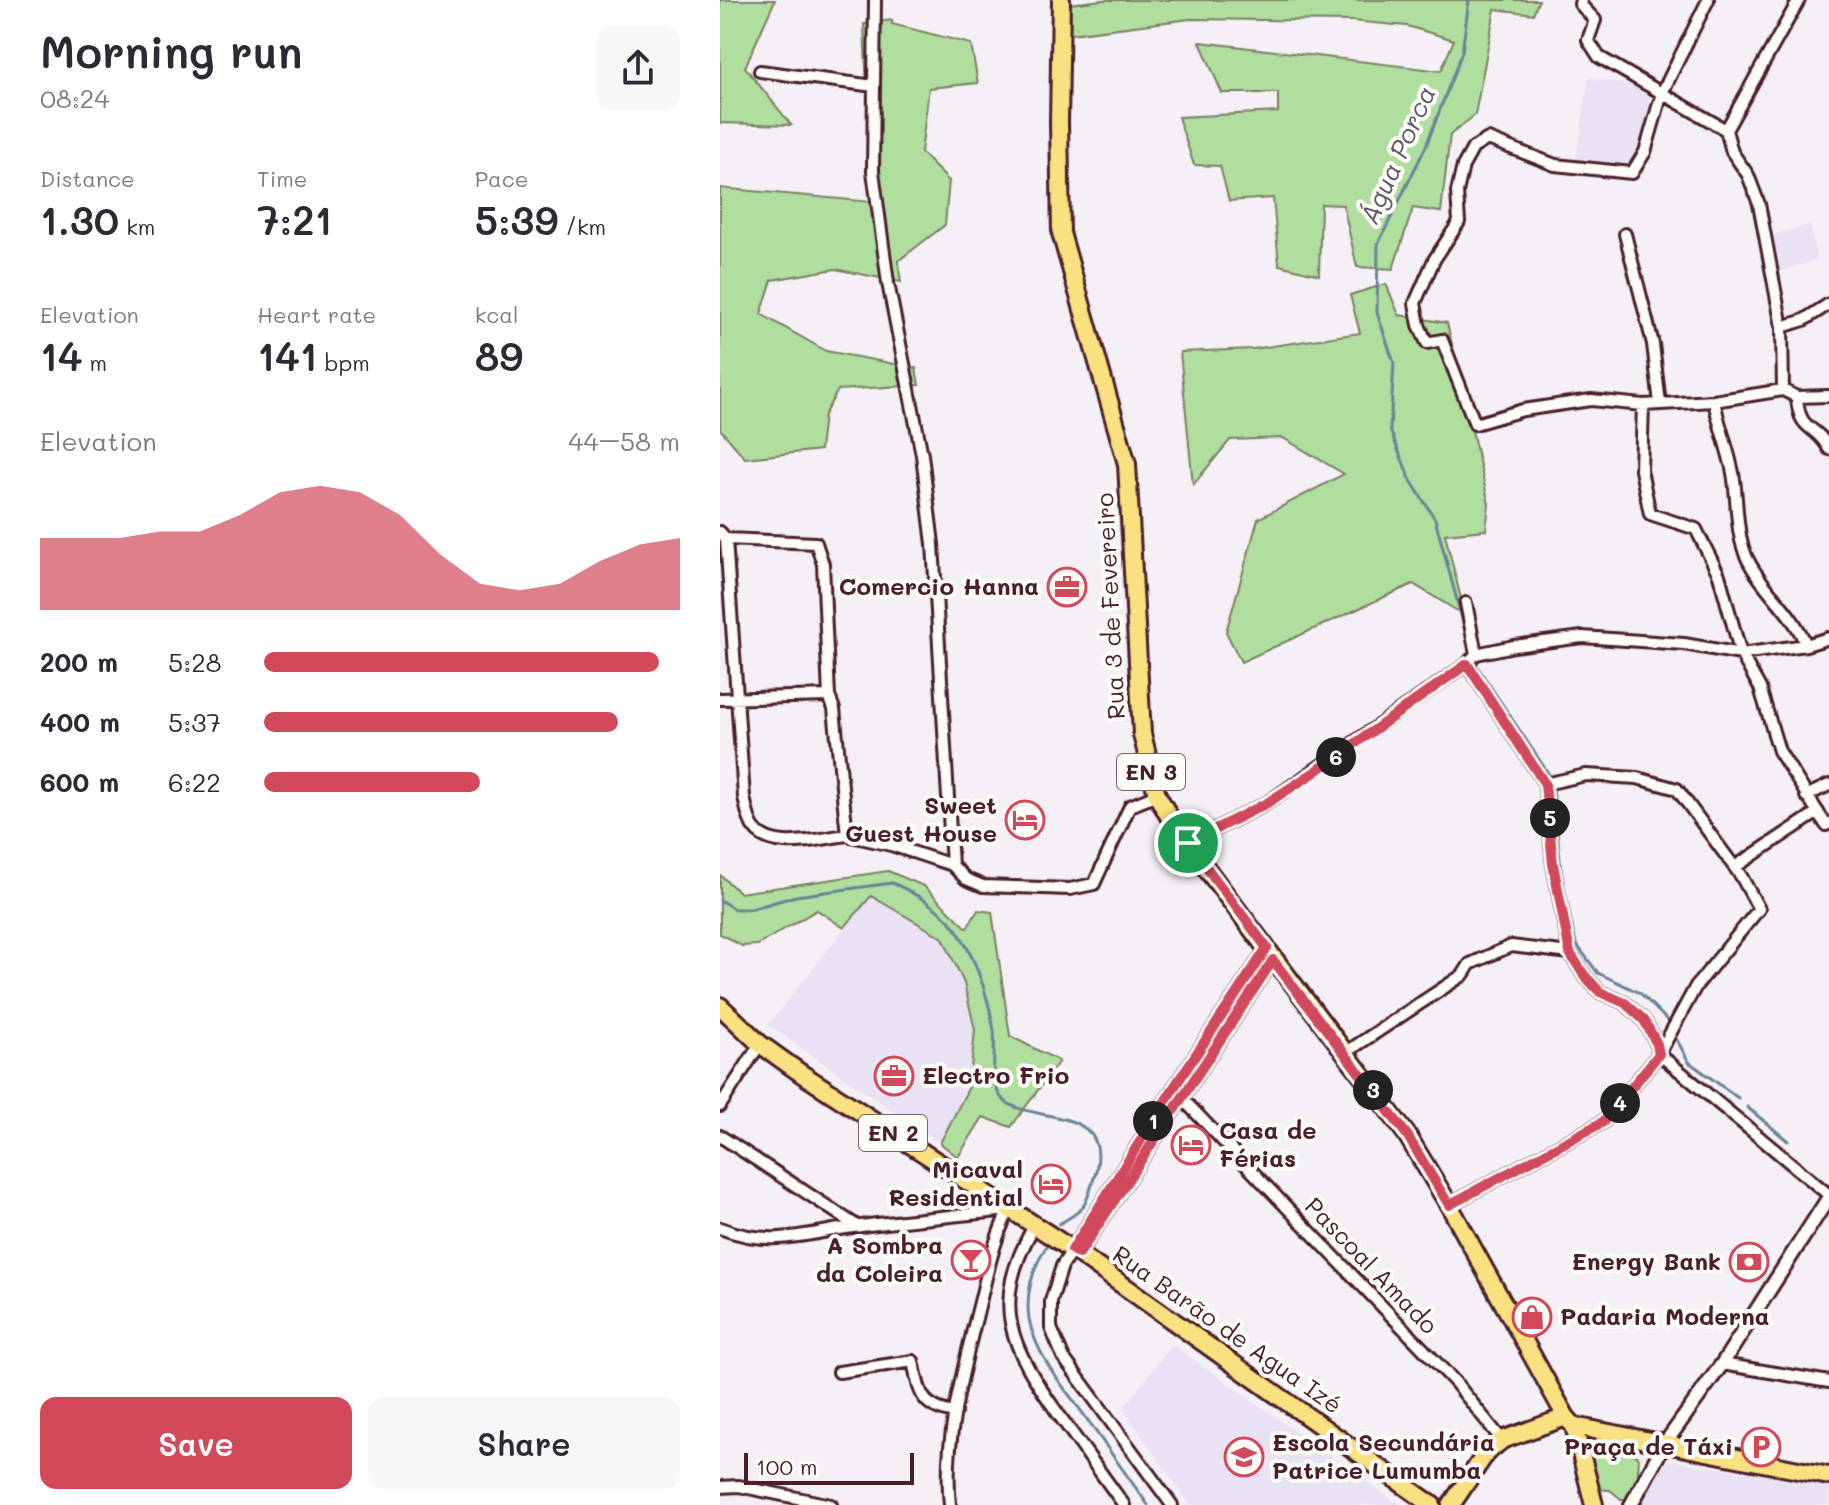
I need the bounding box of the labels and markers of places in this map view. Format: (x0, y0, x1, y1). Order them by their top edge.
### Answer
office icon: Comercio Hanna (1046, 566, 1088, 608)
place label: Comercio Hanna (839, 570, 1039, 601)
pin: 6 (1316, 737, 1356, 777)
place label: Sweet Guest House (845, 789, 997, 848)
pin: 5 (1530, 798, 1570, 838)
hotel icon: Sweet Guest House (1004, 799, 1046, 841)
pin (1154, 809, 1222, 877)
office icon: Electro Frio (873, 1055, 915, 1097)
place label: Electro Frio (922, 1059, 1069, 1090)
pin: 3 (1353, 1070, 1393, 1110)
pin: 4 (1600, 1083, 1640, 1123)
pin: 1 (1133, 1101, 1173, 1141)
place label: Casa de Férias (1219, 1114, 1317, 1173)
hotel icon: Casa de Férias (1170, 1124, 1212, 1166)
place label: Micaval Residential (889, 1153, 1023, 1212)
hotel icon: Micaval Residential (1030, 1163, 1072, 1205)
place label: A Sombra da Coleira (816, 1229, 943, 1288)
bar icon: A Sombra da Coleira (950, 1239, 992, 1281)
bank icon: Energy Bank (1728, 1241, 1770, 1283)
place label: Energy Bank (1571, 1245, 1721, 1276)
shop icon: Padaria Moderna (1511, 1296, 1553, 1338)
place label: Padaria Moderna (1560, 1300, 1770, 1331)
place label: Escola Secundária Patrice Lumumba (1272, 1426, 1495, 1485)
parking icon: Praça de Táxi (1740, 1426, 1782, 1468)
place label: Praça de Táxi (1564, 1430, 1733, 1461)
school or university icon: Escola Secundária Patrice Lumumba (1223, 1436, 1265, 1478)

